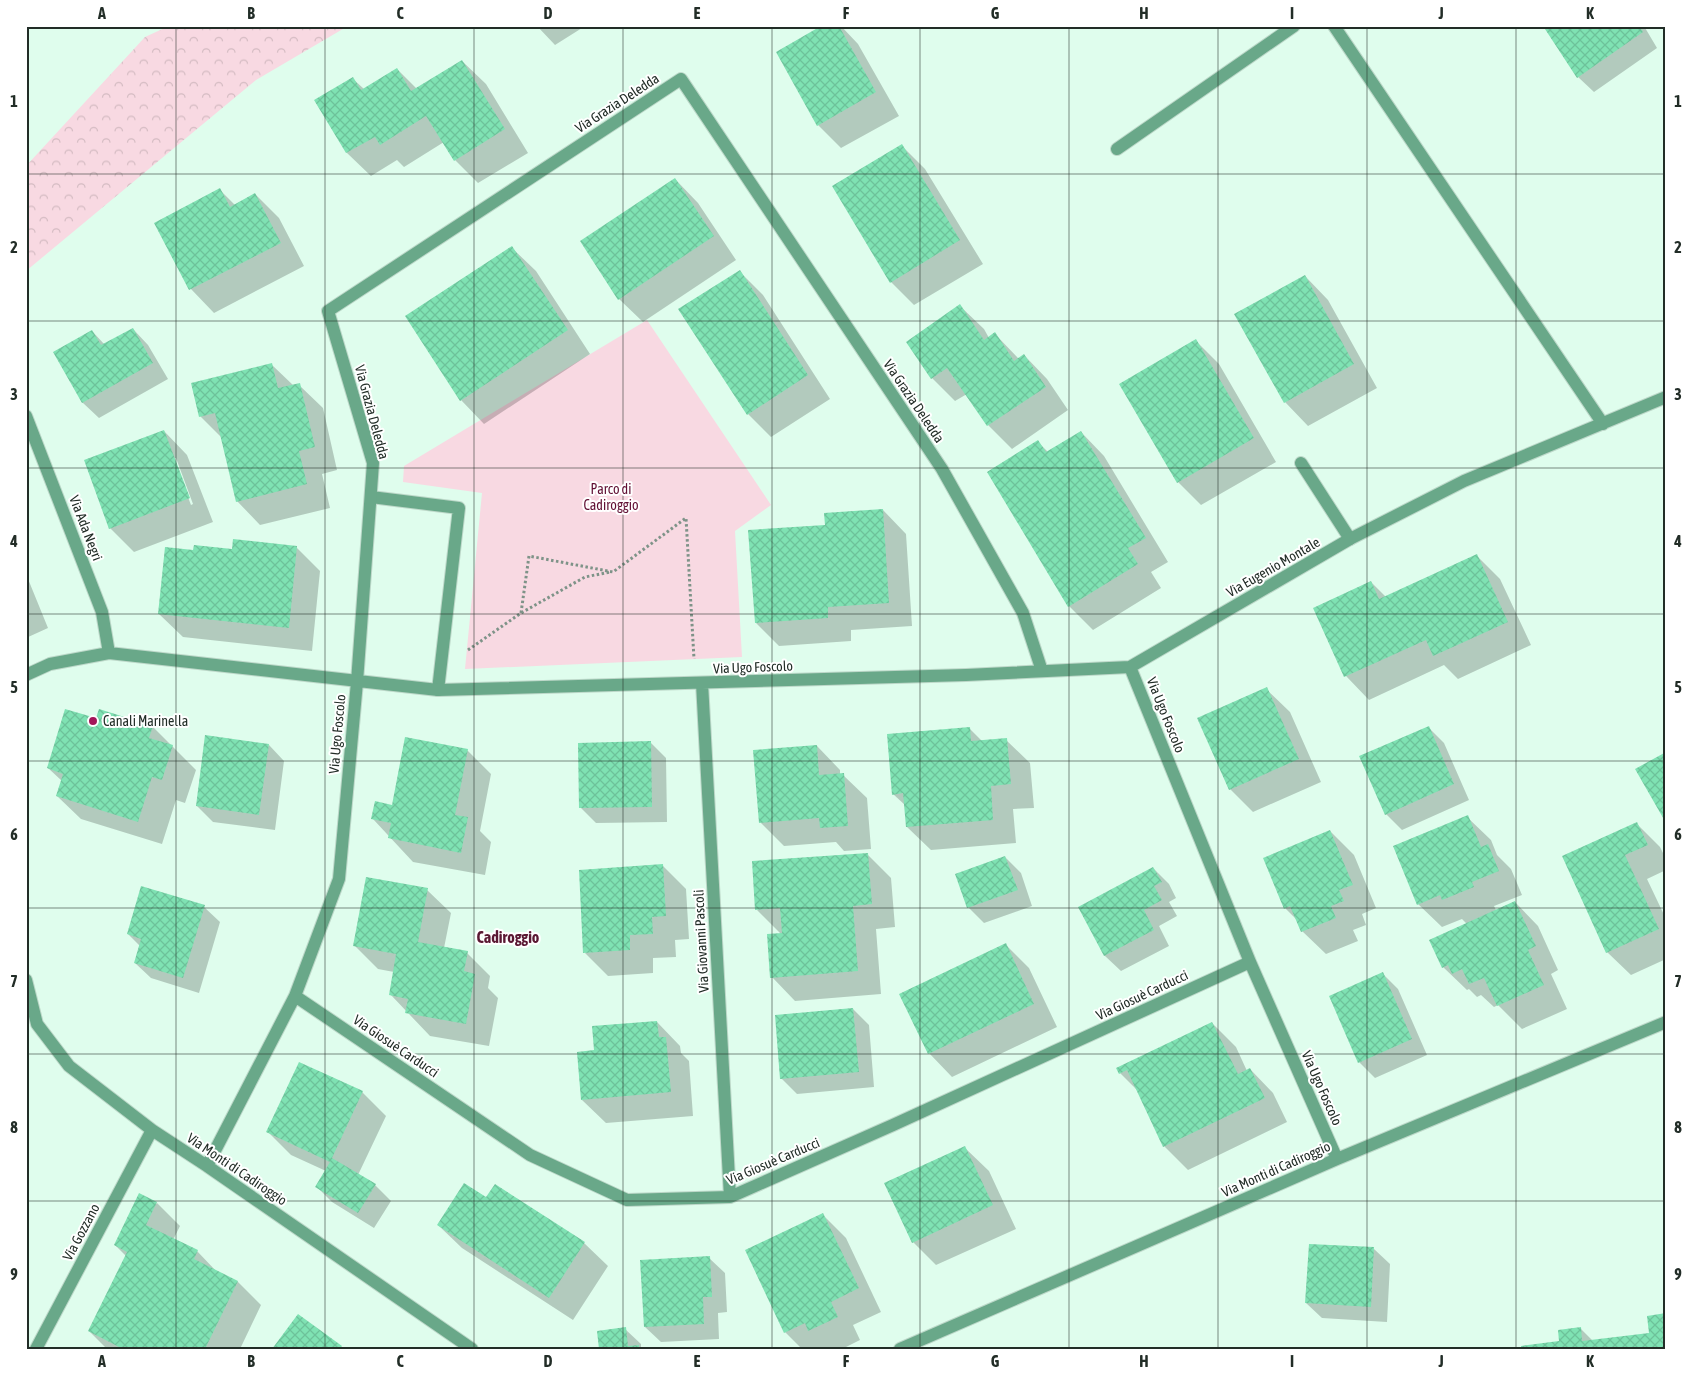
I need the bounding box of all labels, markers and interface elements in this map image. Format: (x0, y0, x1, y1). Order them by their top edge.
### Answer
text: A (97, 4, 106, 22)
text: B (247, 4, 255, 22)
text: C (396, 4, 404, 22)
text: D (544, 4, 553, 22)
text: E (694, 4, 701, 22)
text: F (843, 4, 850, 22)
text: G (991, 4, 1000, 22)
text: H (1139, 4, 1149, 22)
text: I (1290, 4, 1294, 22)
text: J (1437, 4, 1444, 22)
text: K (1586, 4, 1594, 22)
street label: Via Grazia Deledda (572, 70, 662, 136)
text: 1 (10, 92, 18, 110)
text: 1 (1674, 92, 1682, 110)
text: 2 (10, 238, 18, 256)
text: 2 (1674, 238, 1682, 256)
street label: Via Grazia Deledda (880, 356, 948, 446)
street label: Via Grazia Deledda (352, 363, 392, 461)
text: 3 (10, 385, 18, 403)
text: 3 (1674, 385, 1682, 403)
park label: Parco di Cadiroggio (584, 481, 638, 513)
street label: Via Ada Negri (66, 493, 106, 563)
text: 4 (9, 532, 18, 550)
text: 4 (1673, 532, 1682, 550)
street label: Via Eugenio Montale (1224, 534, 1322, 600)
street label: Via Ugo Foscolo (713, 658, 793, 676)
street label: Via Ugo Foscolo (1144, 675, 1188, 755)
text: 5 (10, 678, 18, 696)
text: 5 (1674, 678, 1682, 696)
street label: Via Ugo Foscolo (326, 694, 348, 774)
place label: Canali Marinella (103, 713, 188, 729)
marker: Canali Marinella (87, 715, 99, 727)
text: 6 (10, 825, 18, 843)
text: 6 (1674, 825, 1682, 843)
street label: Via Giovanni Pascoli (690, 889, 712, 993)
district label: Cadiroggio (477, 928, 540, 946)
street label: Via Giosuè Carducci (1093, 967, 1191, 1023)
text: 7 (10, 972, 18, 990)
text: 7 (1674, 972, 1682, 990)
street label: Via Giosuè Carducci (350, 1012, 442, 1080)
street label: Via Ugo Foscolo (1298, 1048, 1346, 1128)
text: 8 (10, 1118, 18, 1136)
text: 8 (1674, 1118, 1682, 1136)
street label: Via Monti di Cadiroggio (184, 1130, 290, 1208)
street label: Via Giosuè Carducci (724, 1134, 822, 1188)
street label: Via Monti di Cadiroggio (1219, 1138, 1333, 1200)
street label: Via Gozzano (59, 1201, 103, 1263)
text: 9 (10, 1265, 18, 1283)
text: 9 (1674, 1265, 1682, 1283)
text: A (97, 1352, 106, 1370)
text: B (247, 1352, 255, 1370)
text: C (396, 1352, 404, 1370)
text: D (544, 1352, 553, 1370)
text: E (694, 1352, 701, 1370)
text: F (843, 1352, 850, 1370)
text: G (991, 1352, 1000, 1370)
text: H (1139, 1352, 1149, 1370)
text: I (1290, 1352, 1294, 1370)
text: J (1437, 1352, 1444, 1370)
text: K (1586, 1352, 1594, 1370)

